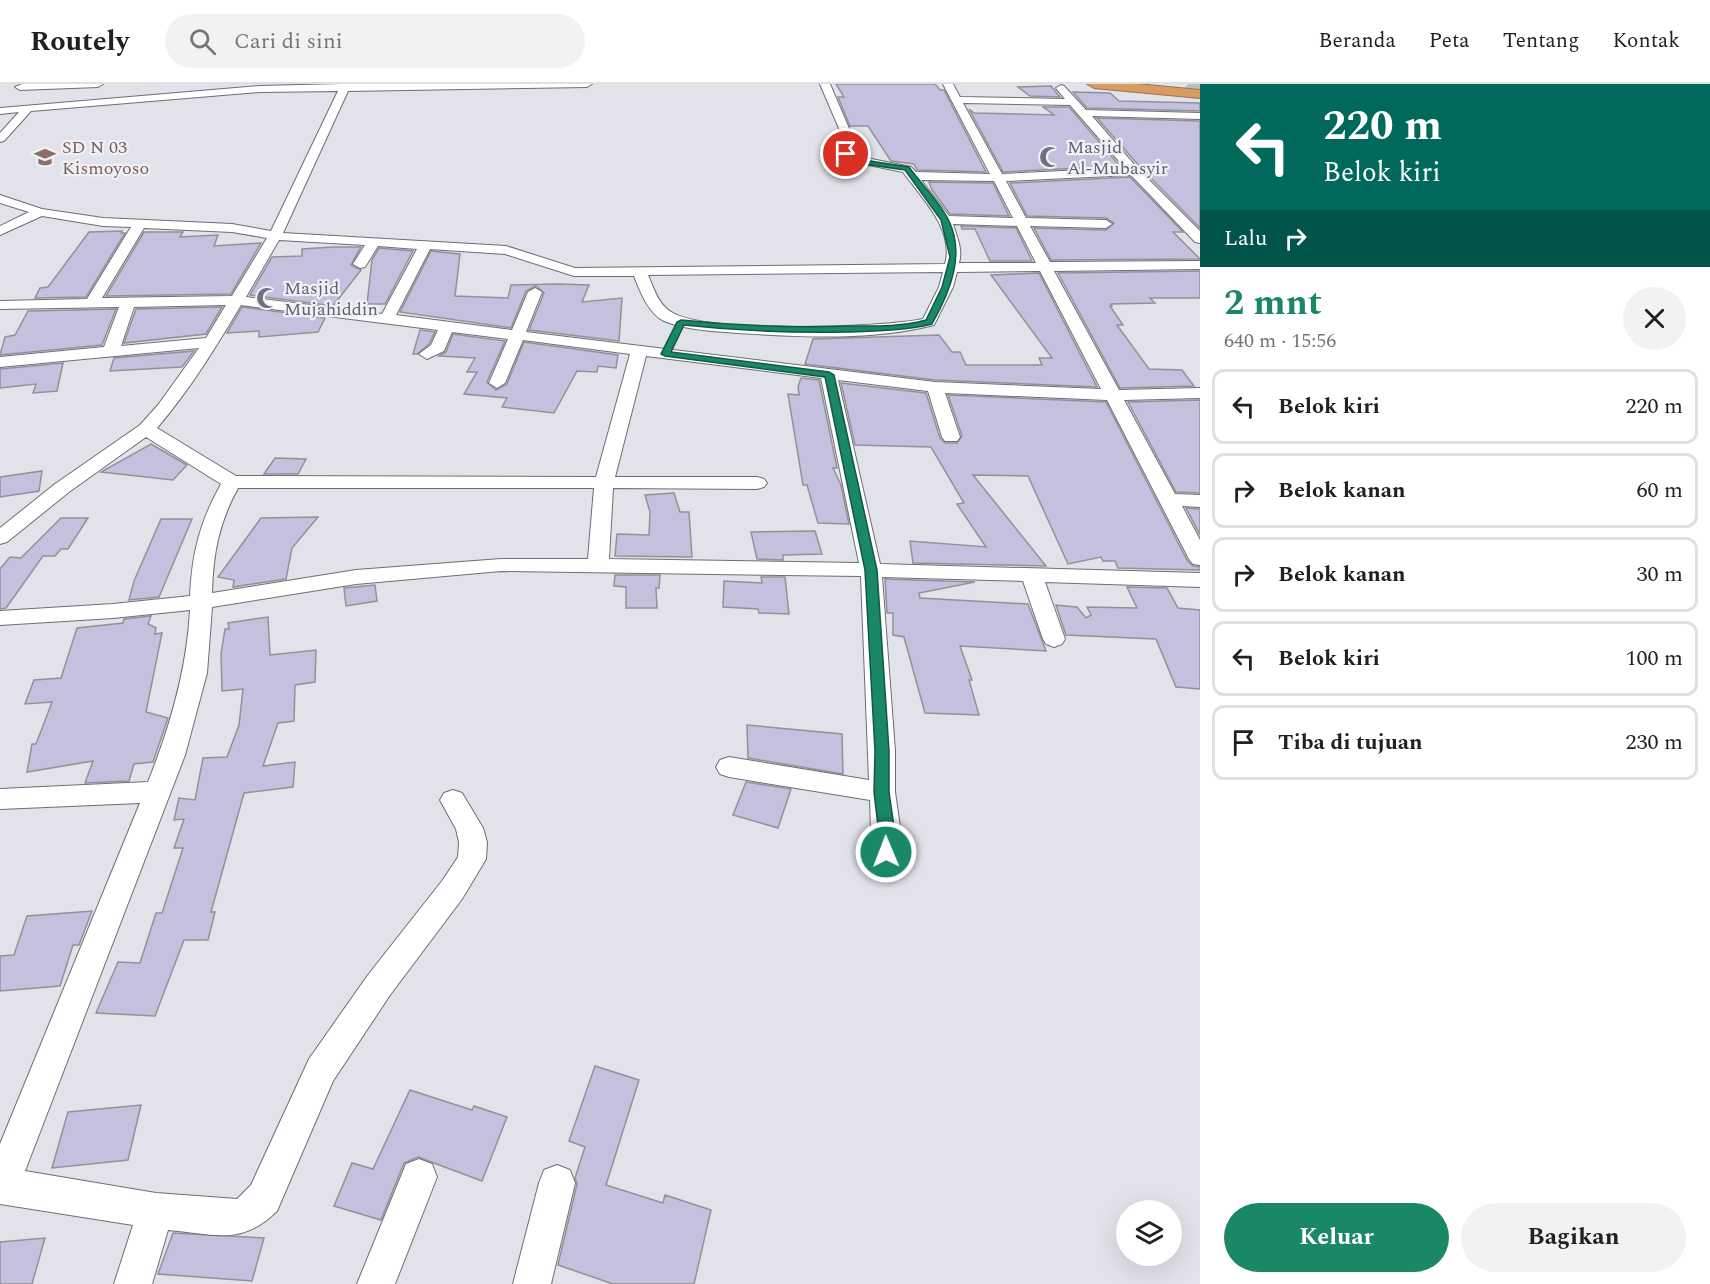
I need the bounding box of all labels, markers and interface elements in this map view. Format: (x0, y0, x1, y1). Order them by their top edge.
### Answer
search box (165, 14, 585, 68)
text: Routely (30, 20, 129, 63)
icon: search (186, 25, 219, 58)
text: Cari di sini (234, 25, 343, 58)
text: Beranda (1319, 25, 1396, 57)
text: Peta (1429, 25, 1470, 57)
text: Tentang (1503, 25, 1579, 57)
text: Kontak (1612, 25, 1680, 57)
text: 220 m (1323, 95, 1442, 158)
icon: left (1224, 108, 1302, 186)
pin (820, 128, 871, 179)
place label: SD N 03 Kismoyoso (62, 134, 149, 182)
place label: Masjid Al-Mubasyir (1067, 134, 1168, 182)
icon: arrive (829, 137, 862, 170)
school or university icon: SD N 03 Kismoyoso (33, 145, 57, 169)
mosque icon: Masjid Al-Mubasyir (1038, 145, 1062, 169)
text: Belok kiri (1323, 152, 1441, 194)
text: Lalu (1224, 222, 1267, 255)
icon: right (1279, 222, 1312, 255)
place label: Masjid Mujahiddin (284, 275, 378, 323)
text: 2 mnt (1224, 276, 1322, 331)
mosque icon: Masjid Mujahiddin (255, 286, 279, 310)
button: close (1623, 287, 1686, 350)
text: 640 m · 15:56 (1224, 326, 1336, 356)
icon: left (1227, 390, 1260, 423)
text: Belok kiri (1278, 390, 1380, 423)
text: 220 m (1626, 390, 1683, 423)
icon: right (1227, 474, 1260, 507)
text: Belok kanan (1278, 474, 1406, 507)
text: 60 m (1637, 474, 1683, 507)
icon: right (1227, 558, 1260, 591)
text: Belok kanan (1278, 558, 1406, 591)
text: 30 m (1637, 558, 1683, 591)
icon: left (1227, 642, 1260, 675)
text: Belok kiri (1278, 642, 1380, 675)
text: 100 m (1626, 642, 1683, 675)
icon: arrive (1227, 726, 1260, 759)
text: Tiba di tujuan (1278, 726, 1423, 759)
text: 230 m (1626, 726, 1683, 759)
position arrow (854, 820, 918, 884)
map controls (1116, 1200, 1182, 1266)
button: layers (1116, 1200, 1182, 1266)
button: Keluar (1224, 1203, 1449, 1272)
button: Bagikan (1461, 1203, 1686, 1272)

